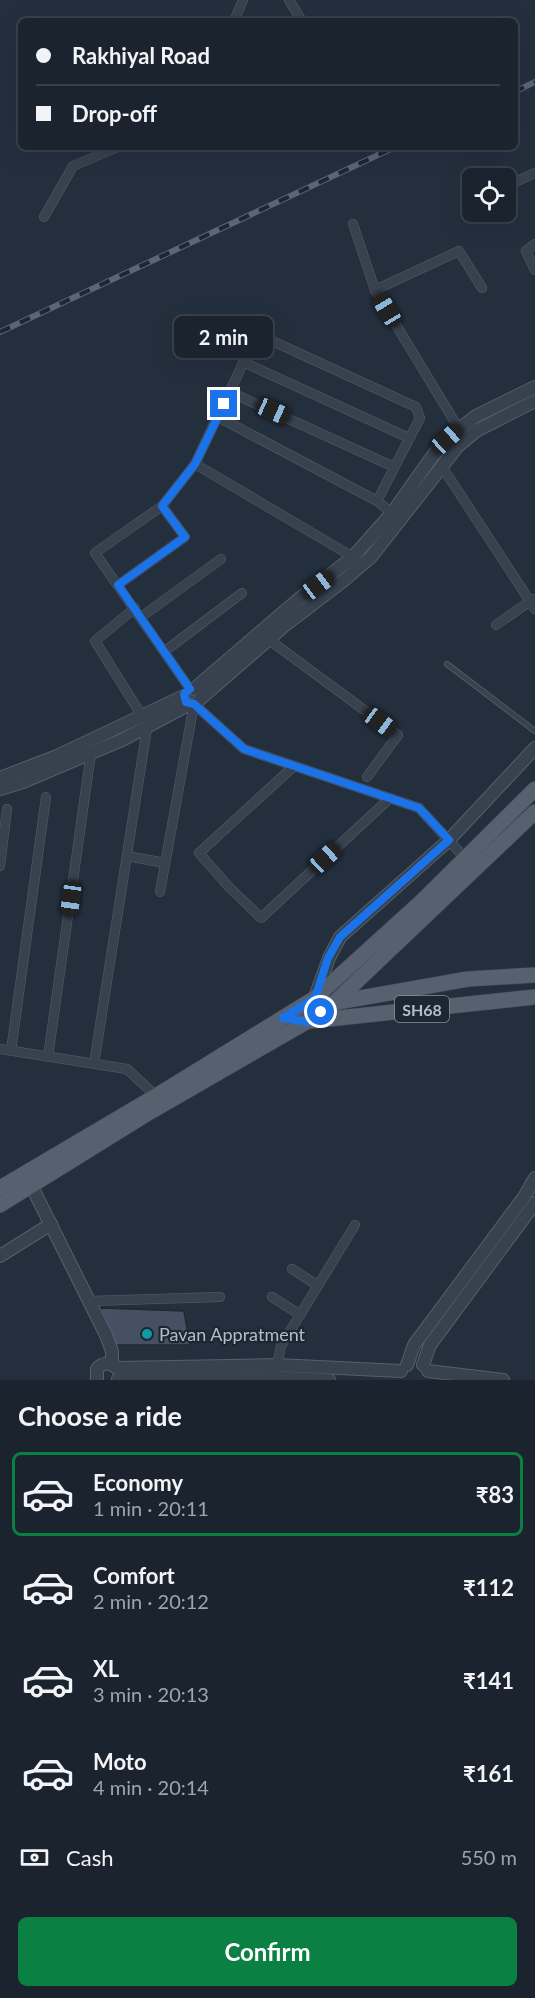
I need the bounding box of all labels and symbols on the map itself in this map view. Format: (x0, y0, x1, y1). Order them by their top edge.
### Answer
car (370, 290, 404, 330)
callout: 2 min (174, 317, 274, 359)
route end (210, 390, 237, 417)
car (253, 395, 293, 427)
car (428, 420, 466, 458)
car (298, 567, 338, 603)
car (360, 704, 400, 740)
car (306, 839, 344, 877)
car (60, 880, 82, 918)
road number: SH68 (395, 996, 449, 1022)
route start (307, 998, 334, 1025)
place label: Pavan Appratment (159, 1323, 306, 1345)
marker: Pavan Appratment (140, 1327, 154, 1341)

